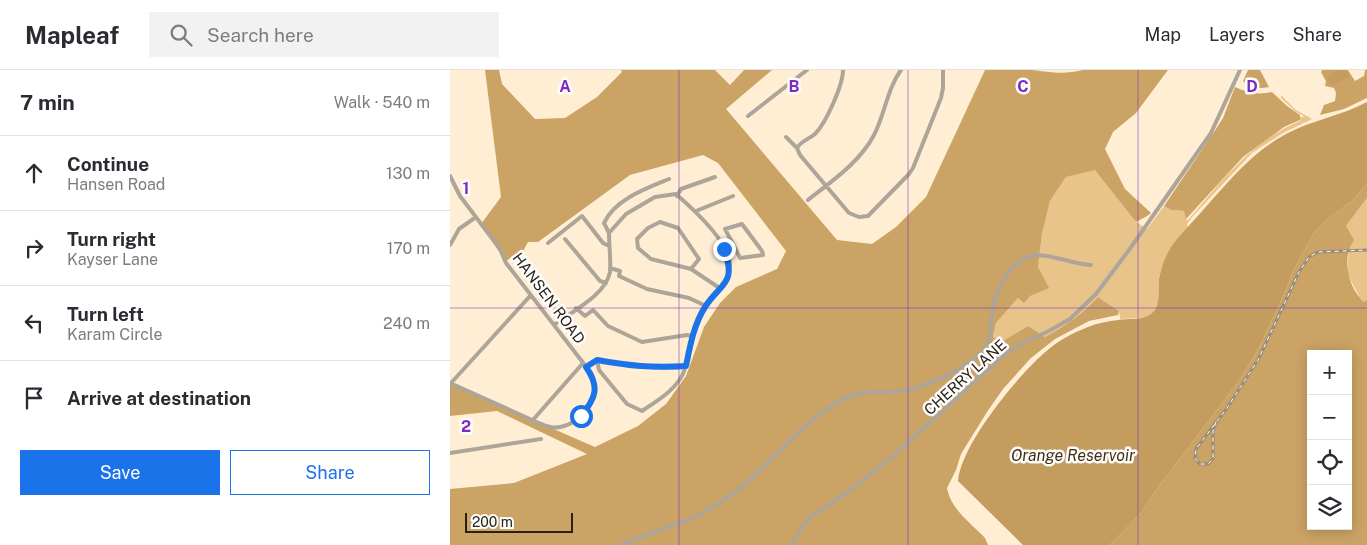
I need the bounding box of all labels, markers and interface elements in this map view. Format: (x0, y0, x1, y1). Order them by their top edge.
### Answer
search box (149, 12, 499, 57)
text: Mapleaf (25, 21, 119, 49)
icon: search (167, 21, 195, 49)
text: Search here (207, 24, 314, 46)
text: Map (1145, 24, 1181, 45)
text: Layers (1209, 24, 1265, 45)
text: Share (1293, 24, 1342, 45)
text: A (559, 77, 571, 96)
text: B (789, 77, 800, 96)
text: C (1017, 77, 1029, 96)
text: D (1246, 77, 1258, 96)
text: 7 min (20, 90, 75, 115)
text: Walk · 540 m (334, 93, 430, 112)
text: Continue (67, 153, 149, 175)
icon: ahead (20, 159, 48, 187)
text: 130 m (386, 164, 430, 183)
text: Hansen Road (67, 175, 165, 194)
text: 1 (463, 179, 469, 198)
text: Turn right (67, 228, 156, 250)
icon: right (20, 234, 48, 262)
route end (713, 238, 736, 261)
text: 170 m (387, 239, 430, 258)
street label: HANSEN ROAD (509, 249, 589, 347)
text: Kayser Lane (67, 250, 158, 269)
text: Turn left (67, 303, 144, 325)
icon: left (20, 309, 48, 337)
text: 240 m (383, 314, 430, 333)
text: Karam Circle (67, 325, 162, 344)
street label: CHERRY LANE (921, 336, 1009, 418)
map controls (1307, 350, 1352, 530)
button: + (1307, 350, 1352, 395)
icon: arrive (20, 384, 48, 412)
text: Arrive at destination (67, 387, 251, 409)
button: − (1307, 395, 1352, 440)
route start (570, 405, 593, 428)
text: 2 (461, 417, 471, 436)
button: locate (1307, 440, 1352, 485)
water label: Orange Reservoir (1011, 446, 1136, 465)
button: Save (20, 450, 220, 495)
button: Share (230, 450, 430, 495)
button: layers (1307, 485, 1352, 530)
scale bar (465, 510, 572, 533)
text: 200 m (472, 514, 513, 530)

